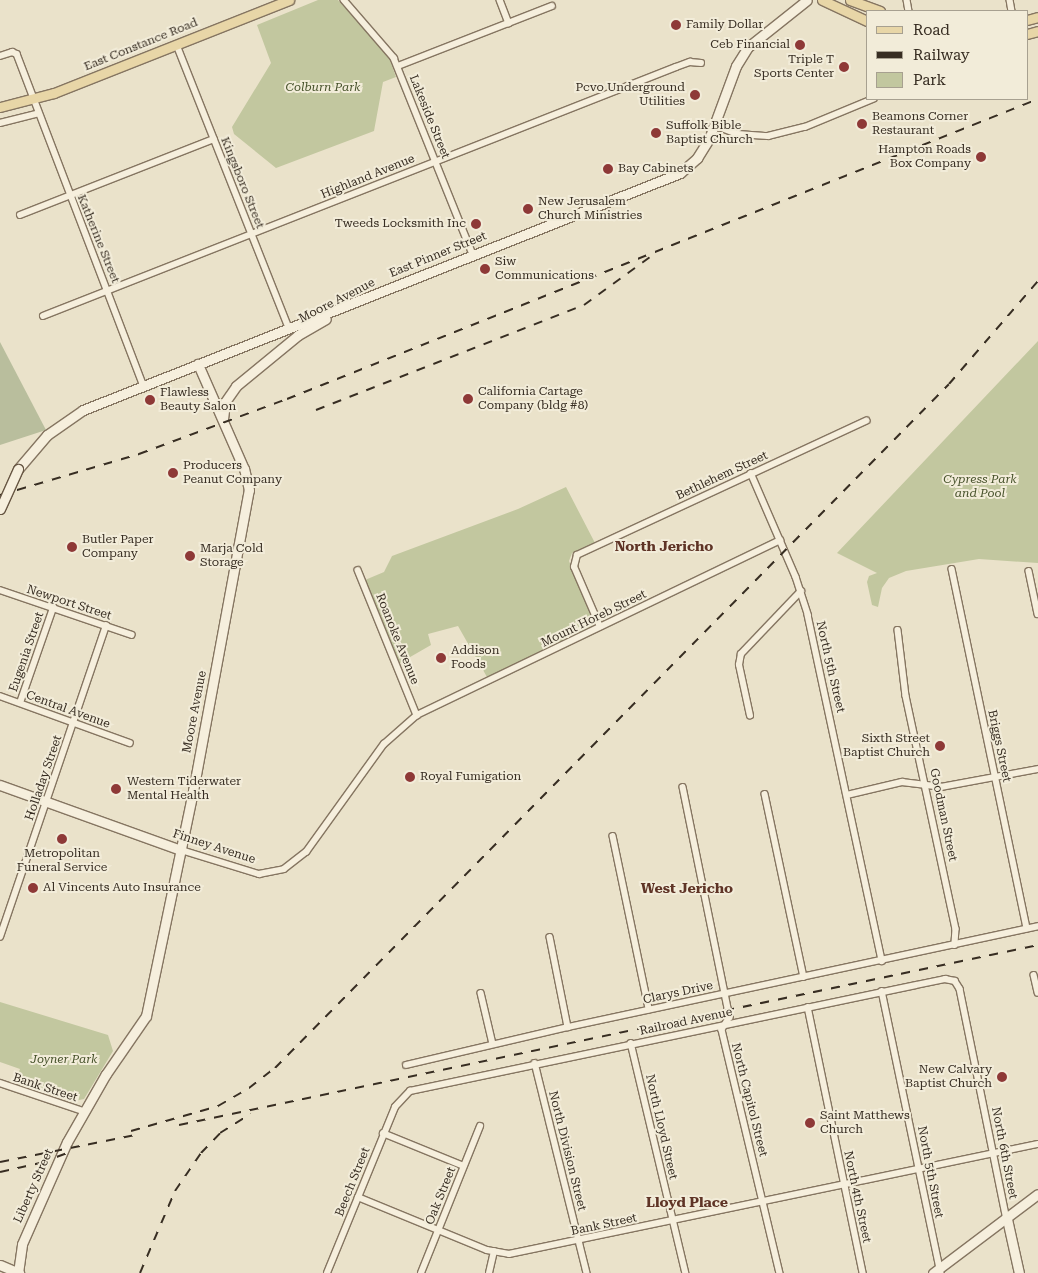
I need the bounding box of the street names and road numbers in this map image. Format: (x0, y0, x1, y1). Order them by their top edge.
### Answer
street label: East Constance Road (82, 16, 200, 74)
street label: Lakeside Street (406, 73, 452, 161)
street label: Kingsboro Street (217, 135, 267, 231)
street label: Highland Avenue (319, 152, 417, 202)
street label: Katherine Street (74, 193, 122, 285)
street label: East Pinner Street (387, 229, 489, 281)
street label: Moore Avenue (297, 276, 377, 326)
street label: Bethlehem Street (674, 448, 770, 504)
street label: Newport Street (25, 583, 113, 623)
street label: Mount Horeb Street (539, 587, 649, 651)
street label: Roanoke Avenue (372, 591, 422, 687)
street label: Eugenia Street (7, 610, 47, 694)
street label: North 5th Street (812, 620, 848, 714)
street label: Moore Avenue (180, 670, 210, 754)
street label: Central Avenue (24, 688, 112, 732)
street label: Briggs Street (984, 708, 1014, 784)
street label: Holladay Street (23, 733, 65, 823)
street label: Goodman Street (926, 767, 960, 863)
street label: Finney Avenue (171, 827, 257, 867)
street label: Clarys Drive (642, 979, 714, 1007)
street label: Railroad Avenue (638, 1005, 734, 1039)
street label: North Capitol Street (728, 1042, 770, 1158)
street label: Bank Street (11, 1071, 79, 1105)
street label: North Lloyd Street (642, 1073, 680, 1181)
street label: North Division Street (545, 1089, 589, 1213)
street label: North 6th Street (988, 1106, 1020, 1200)
street label: North 5th Street (914, 1125, 946, 1219)
street label: Beech Street (333, 1145, 373, 1219)
street label: Liberty Street (11, 1147, 57, 1225)
street label: North 4th Street (840, 1150, 874, 1244)
street label: Oak Street (423, 1165, 459, 1227)
street label: Bank Street (570, 1211, 638, 1239)

